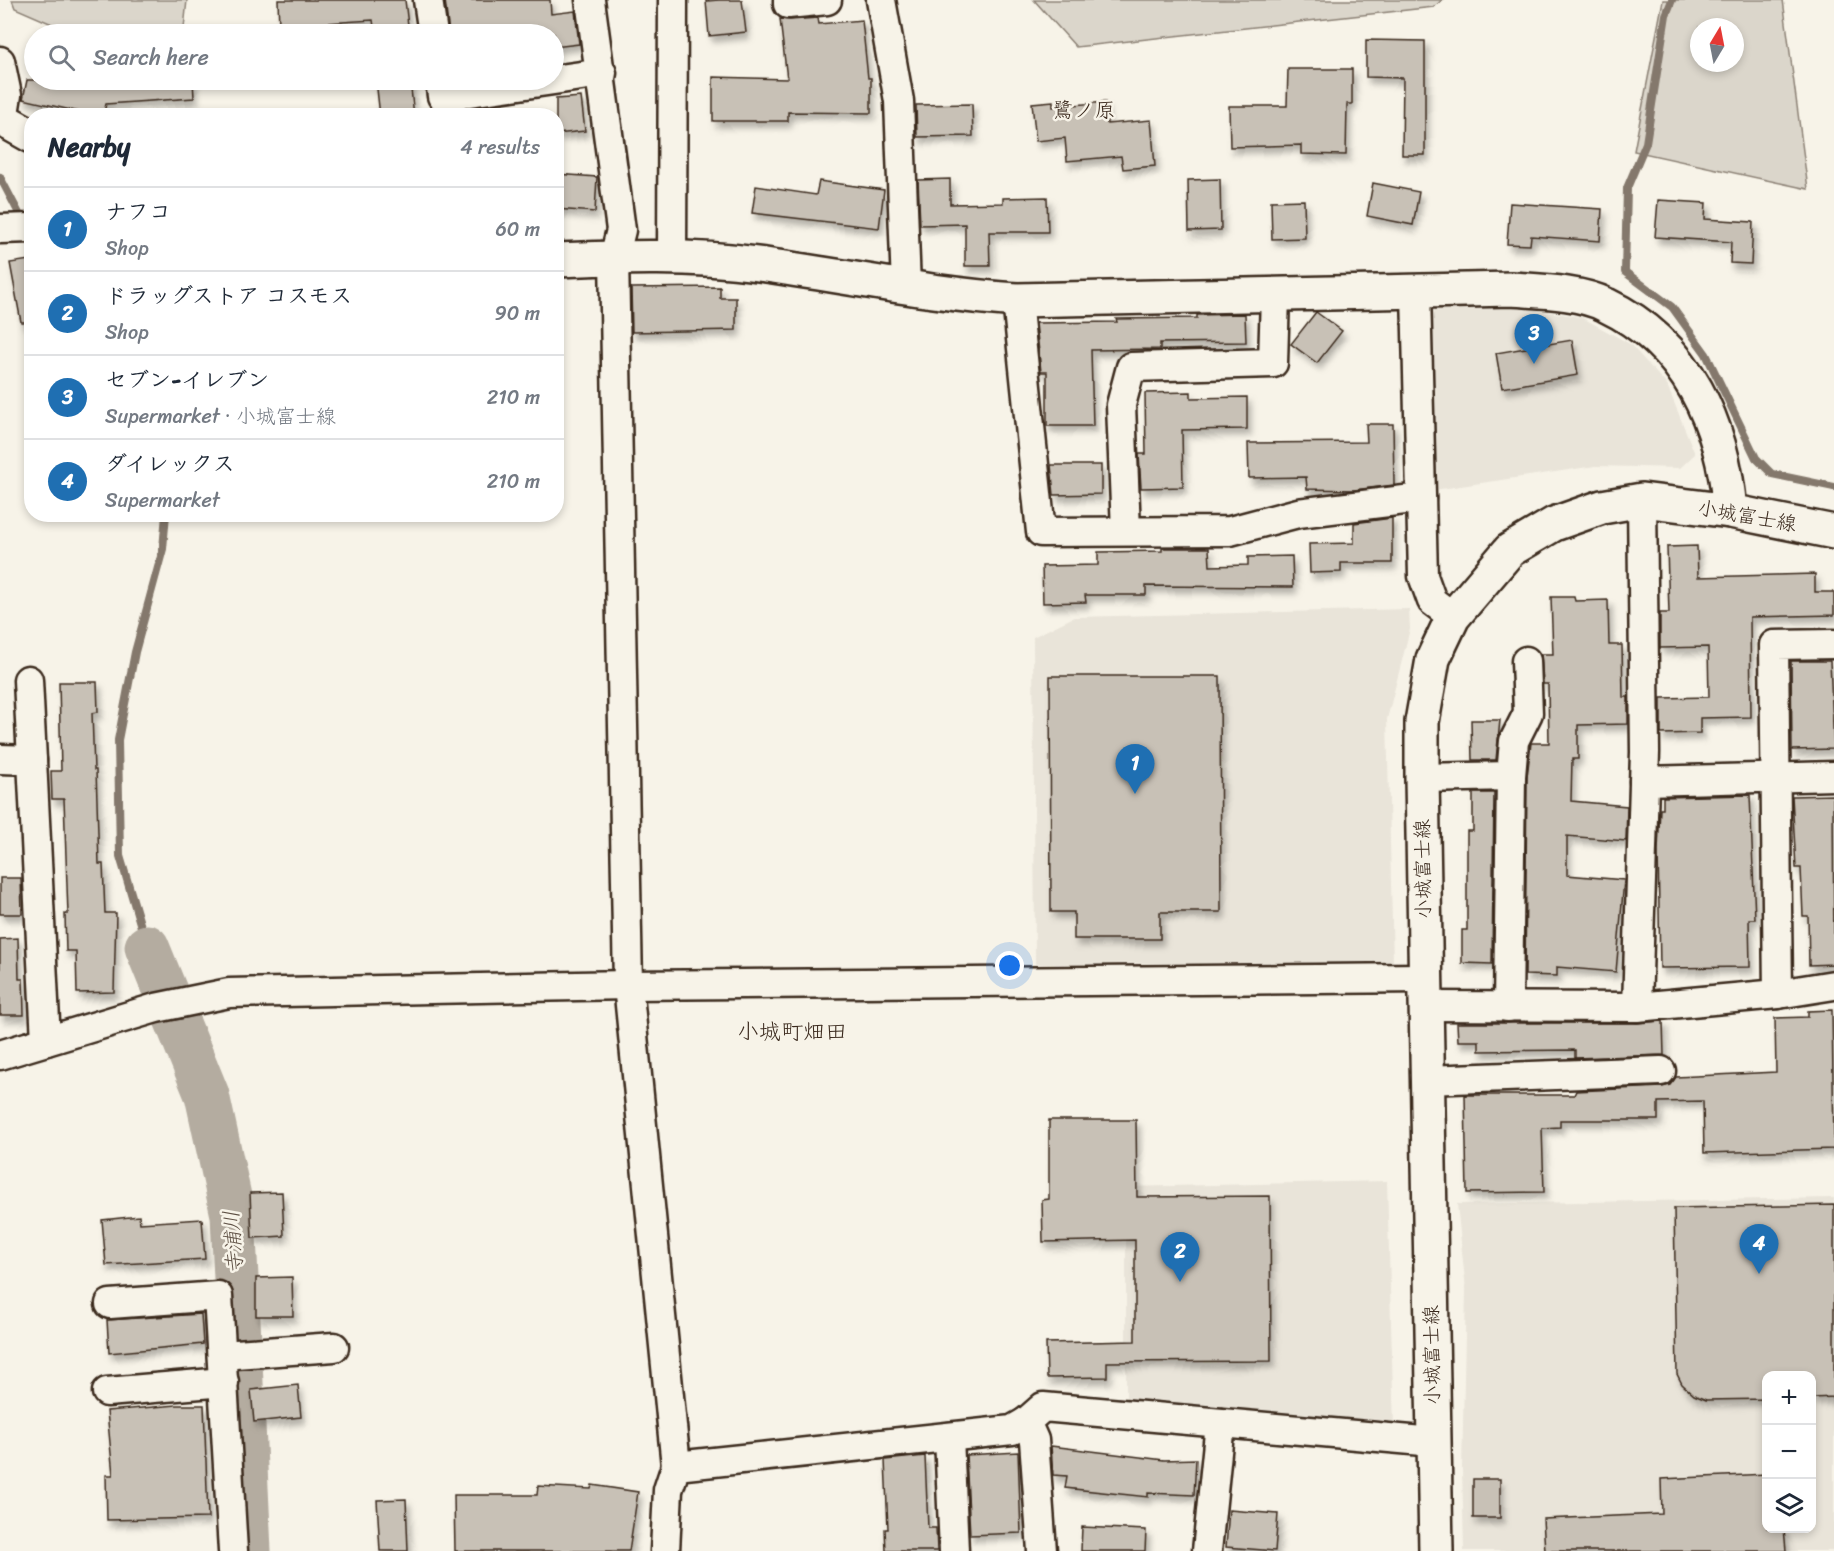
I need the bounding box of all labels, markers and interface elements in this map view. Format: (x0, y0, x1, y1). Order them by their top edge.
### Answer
north arrow (1690, 18, 1744, 72)
search box (24, 24, 564, 90)
text: Search here (93, 38, 209, 77)
icon: search (45, 41, 78, 74)
district label: 鷺ノ原 (1053, 91, 1116, 129)
text: Nearby (48, 124, 130, 170)
text: 4 results (460, 130, 540, 165)
text: ナフコ (105, 192, 171, 231)
text: 1 (63, 212, 72, 247)
text: 60 m (495, 212, 540, 247)
text: Shop (105, 231, 149, 266)
text: ドラッグストア コスモス (105, 276, 352, 315)
text: 2 (62, 296, 73, 331)
text: 90 m (495, 296, 540, 331)
pin: 3 (1514, 314, 1553, 364)
text: Shop (105, 315, 149, 350)
text: セブン-イレブン (105, 360, 269, 399)
text: 3 (62, 380, 73, 415)
text: 210 m (487, 380, 540, 415)
text: Supermarket · 小城富士線 (105, 399, 336, 434)
text: ダイレックス (105, 444, 235, 483)
text: 4 (61, 464, 74, 499)
text: 210 m (487, 464, 540, 499)
text: Supermarket (105, 483, 220, 518)
street label: 小城富士線 (1695, 490, 1799, 542)
pin: 1 (1116, 744, 1154, 794)
street label: 小城富士線 (1405, 819, 1441, 919)
your location (995, 951, 1024, 980)
district label: 小城町畑田 (737, 1012, 847, 1051)
water label: 寺浦川 (212, 1209, 254, 1275)
pin: 4 (1740, 1224, 1778, 1274)
pin: 2 (1160, 1232, 1200, 1282)
street label: 小城富士線 (1414, 1305, 1450, 1405)
map controls (1762, 1371, 1816, 1533)
button: + (1762, 1371, 1816, 1425)
button: − (1762, 1425, 1816, 1479)
button: layers (1762, 1479, 1816, 1533)

